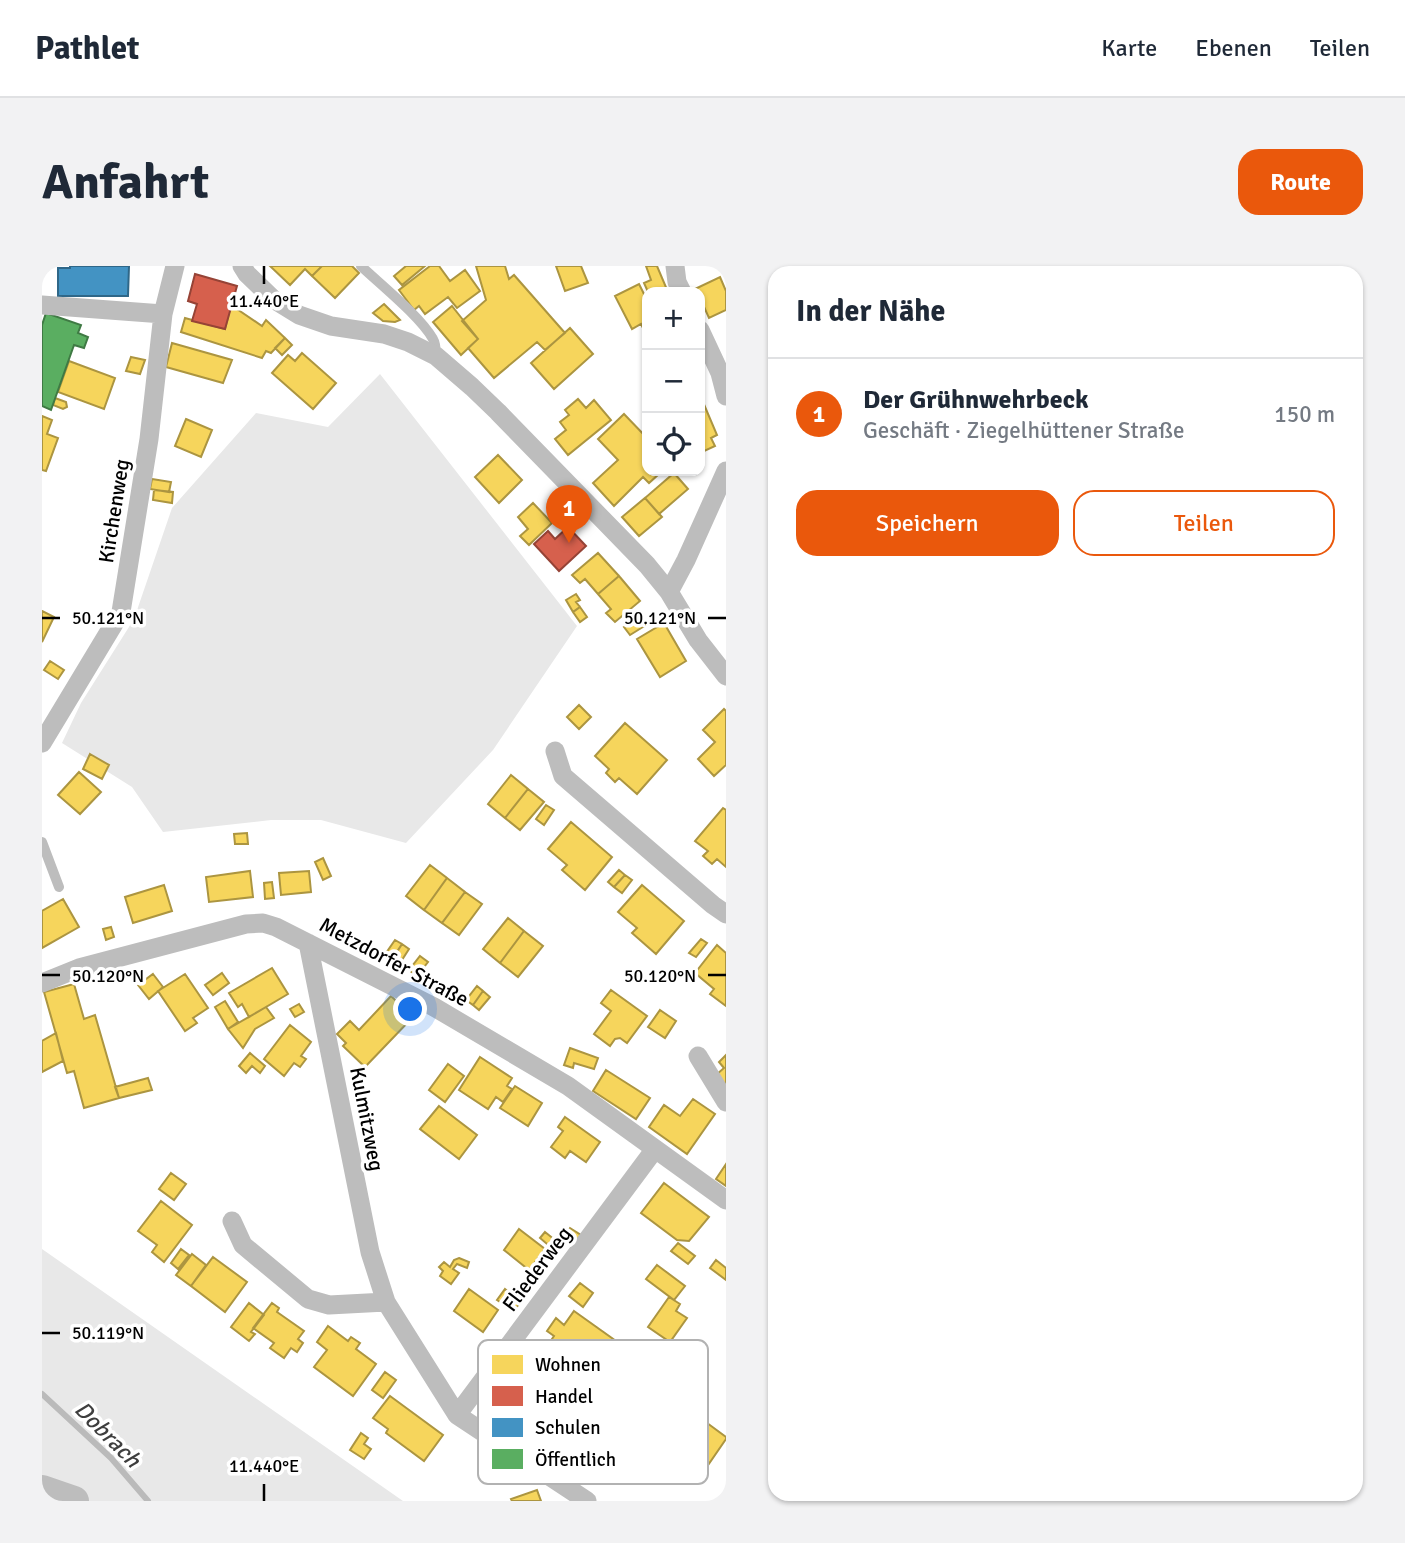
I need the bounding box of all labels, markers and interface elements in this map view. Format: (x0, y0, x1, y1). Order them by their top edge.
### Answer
text: Pathlet (35, 28, 139, 69)
text: Karte (1101, 33, 1157, 63)
text: Ebenen (1195, 33, 1272, 63)
text: Teilen (1310, 33, 1370, 63)
button: Route (1238, 149, 1363, 215)
text: Anfahrt (42, 152, 209, 212)
map controls (642, 287, 705, 476)
button: + (642, 287, 705, 350)
text: 11.440°E (229, 290, 299, 312)
text: In der Nähe (796, 293, 945, 330)
button: − (642, 350, 705, 413)
text: Der Grühnwehrbeck (863, 384, 1089, 416)
text: 1 (813, 400, 825, 429)
text: 150 m (1274, 400, 1335, 429)
button: locate (642, 413, 705, 476)
text: Geschäft · Ziegelhüttener Straße (863, 416, 1184, 445)
street label: Kirchenweg (93, 457, 135, 565)
pin: 1 (546, 485, 592, 543)
button: Speichern (796, 490, 1059, 556)
button: Teilen (1073, 490, 1335, 556)
text: 50.121°N (72, 607, 144, 629)
text: 50.121°N (624, 607, 696, 629)
street label: Metzdorfer Straße (315, 912, 473, 1012)
text: 50.120°N (72, 965, 144, 987)
text: 50.120°N (624, 965, 696, 987)
your location (393, 992, 427, 1026)
street label: Kulmitzweg (344, 1065, 390, 1173)
street label: Fliederweg (497, 1221, 577, 1317)
text: 50.119°N (72, 1322, 144, 1344)
legend (478, 1340, 708, 1484)
text: Wohnen (535, 1353, 601, 1377)
text: Handel (535, 1385, 593, 1409)
water label: Dobrach (68, 1395, 148, 1475)
text: Schulen (535, 1416, 601, 1440)
text: Öffentlich (535, 1448, 616, 1472)
text: 11.440°E (229, 1455, 299, 1477)

